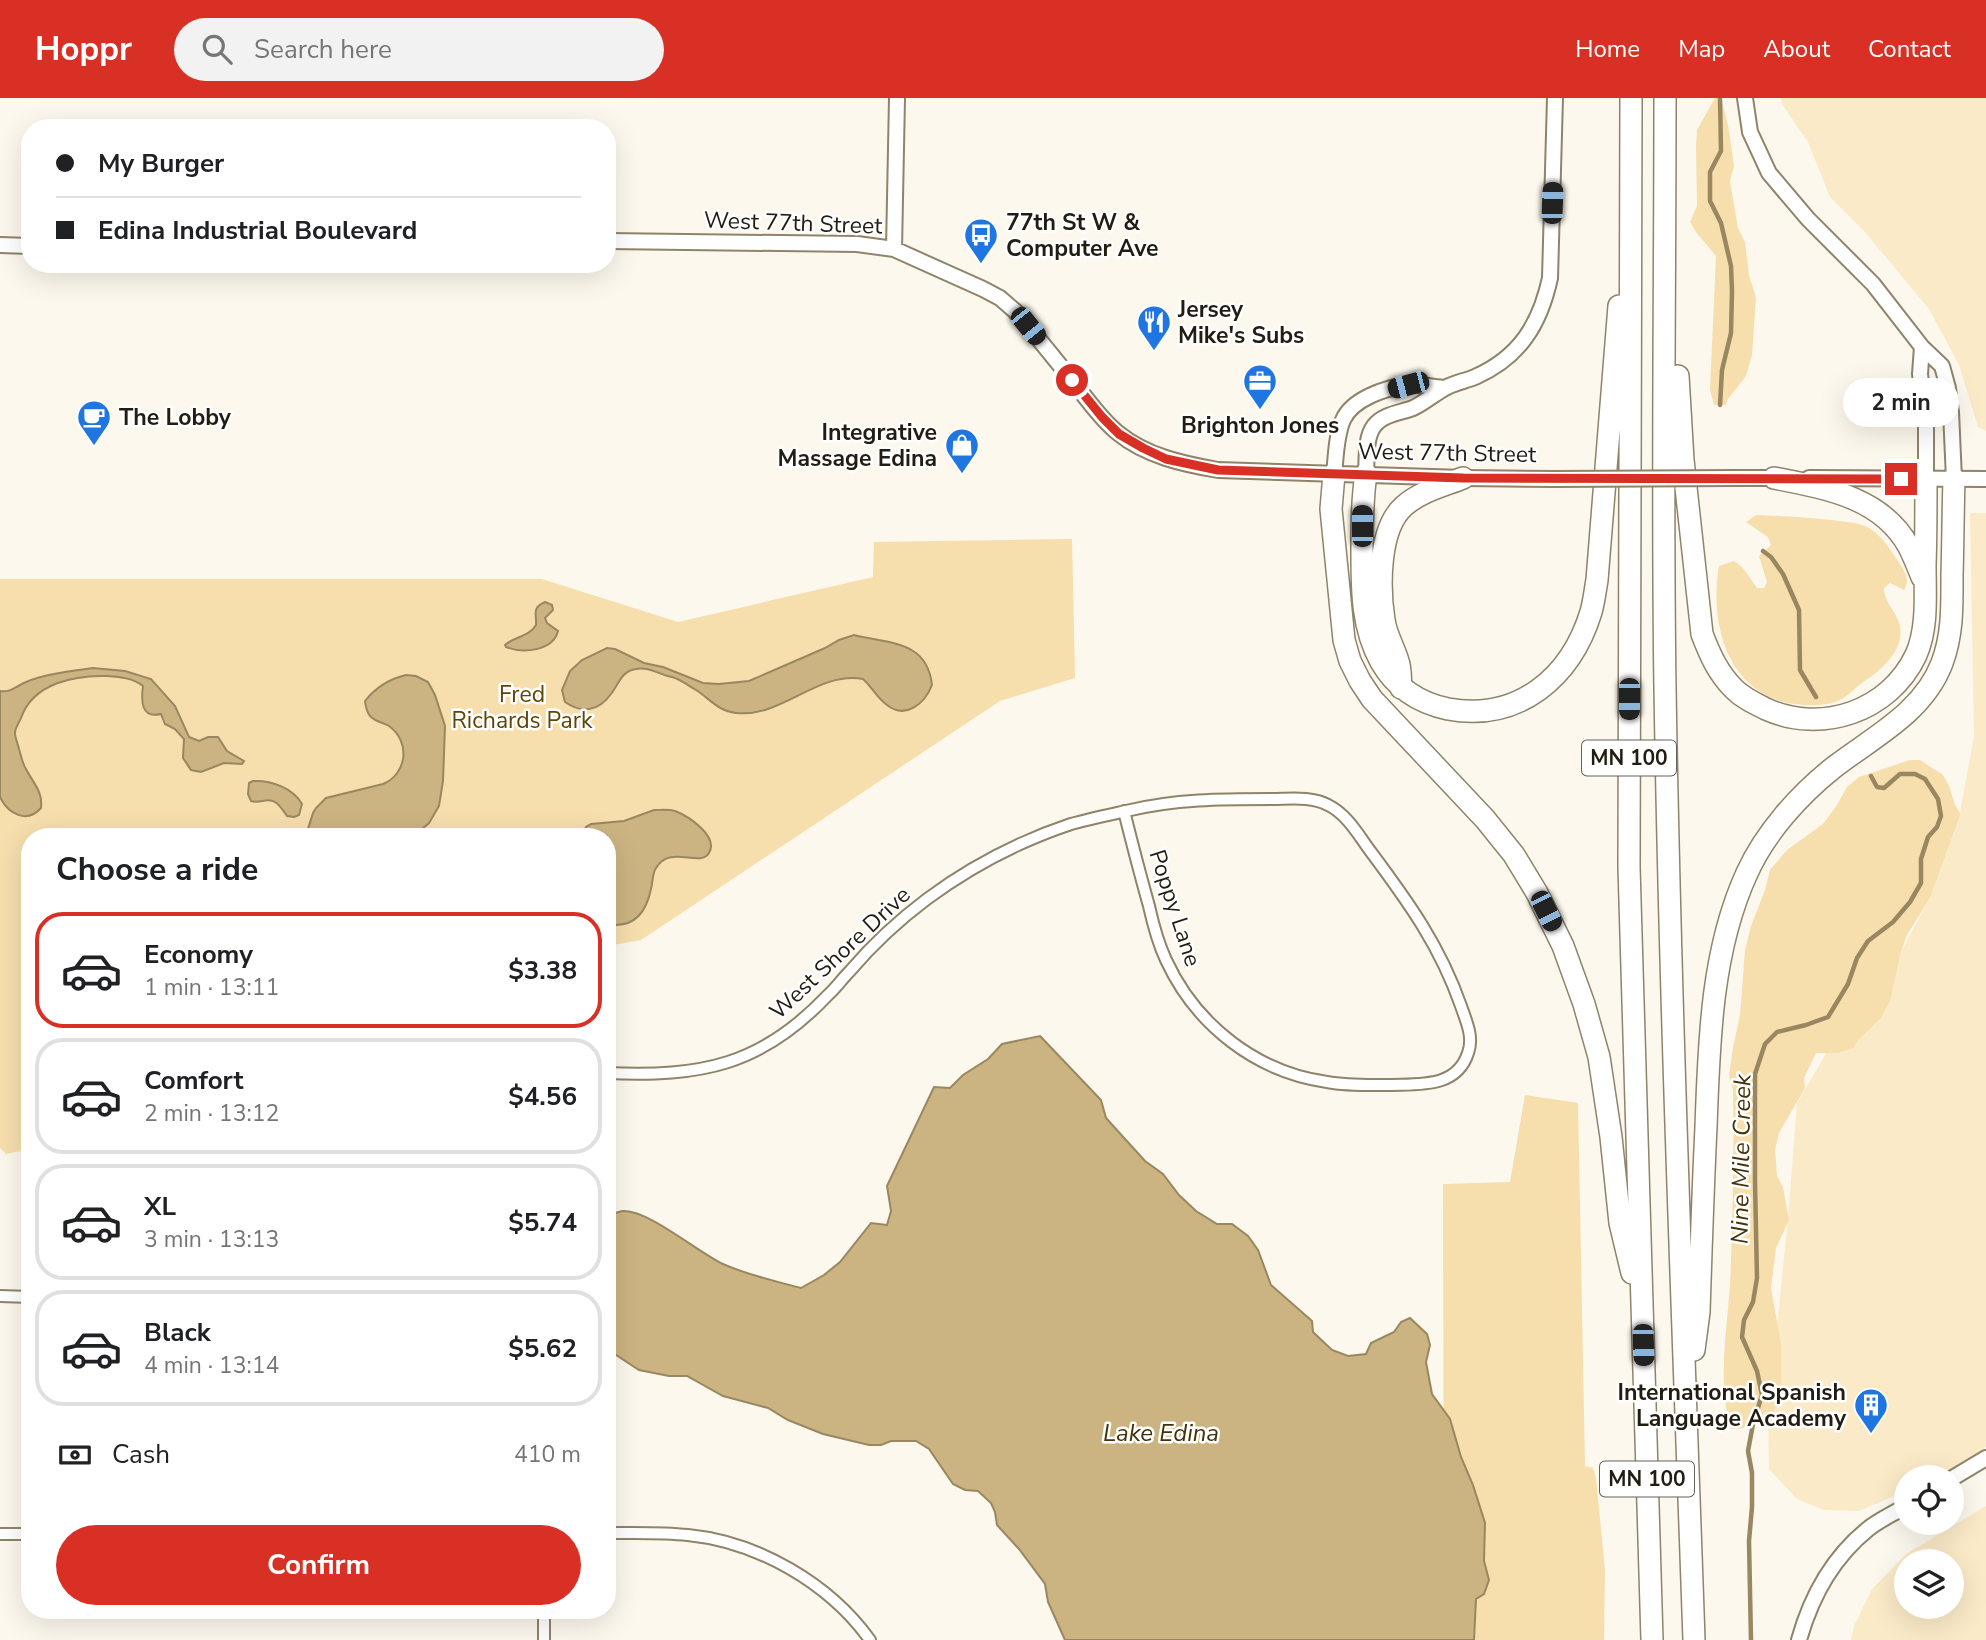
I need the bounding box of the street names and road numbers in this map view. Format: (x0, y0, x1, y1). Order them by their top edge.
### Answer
street label: West 77th Street (703, 204, 884, 242)
street label: West 77th Street (1357, 436, 1537, 470)
road number: MN 100 (1582, 740, 1676, 776)
street label: Poppy Lane (1142, 846, 1208, 970)
street label: West Shore Drive (763, 880, 917, 1026)
road number: MN 100 (1600, 1462, 1694, 1496)

